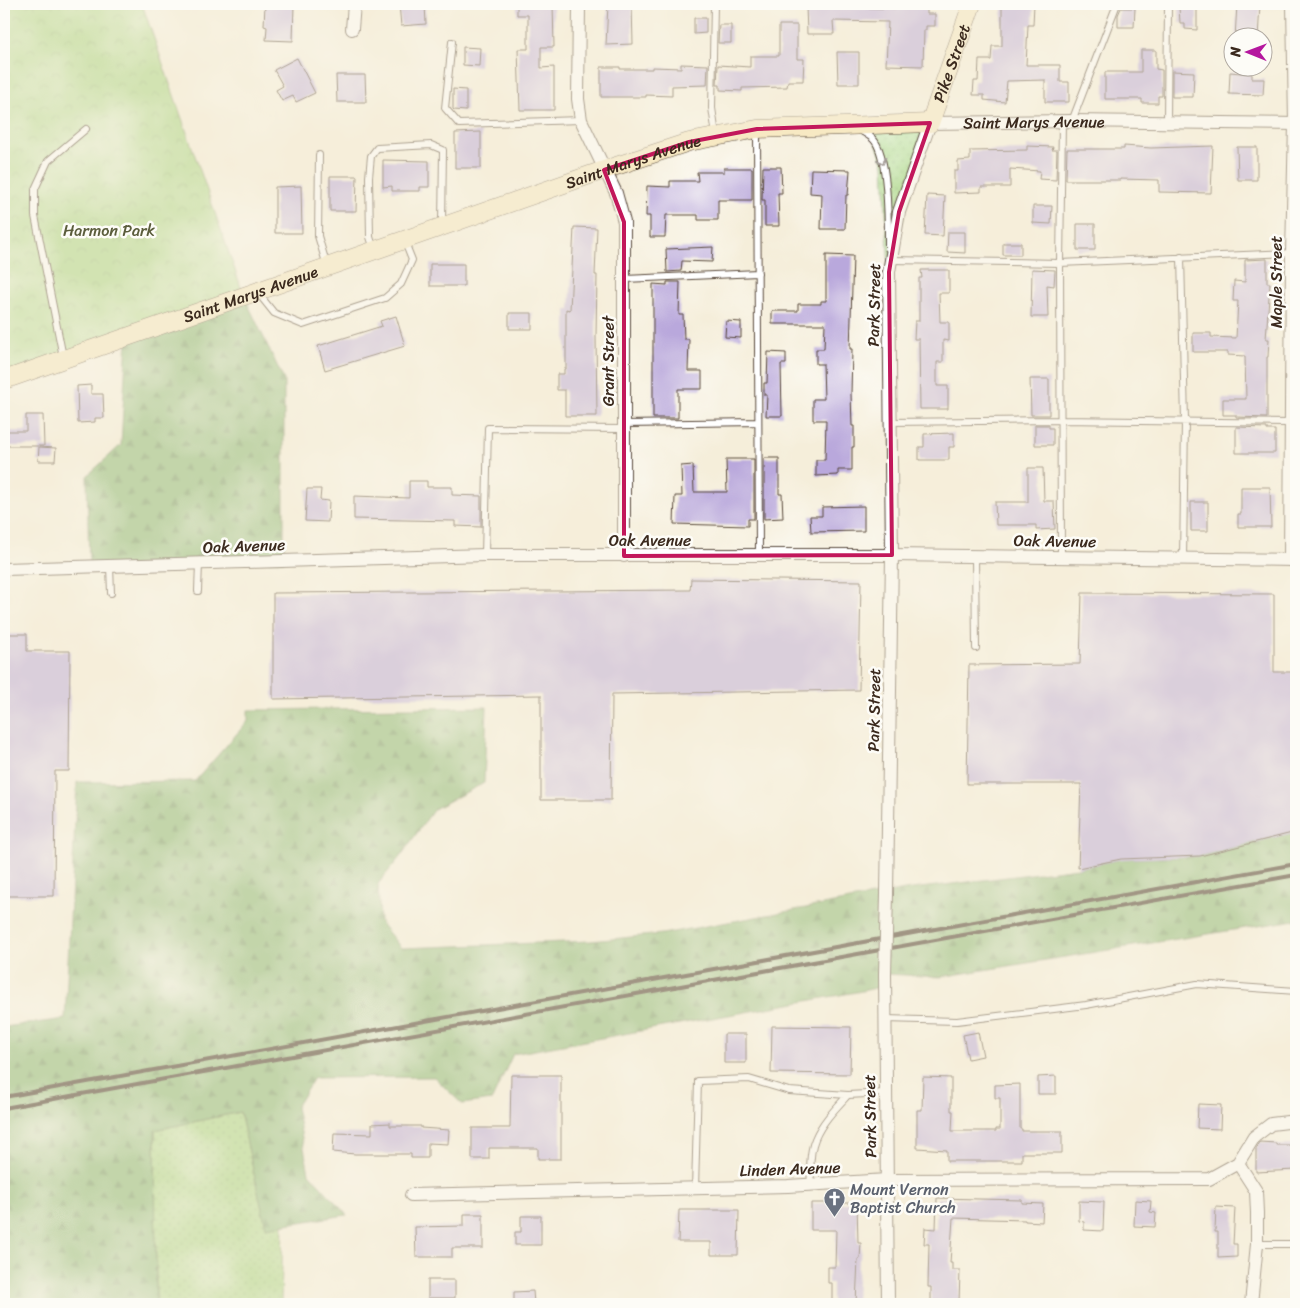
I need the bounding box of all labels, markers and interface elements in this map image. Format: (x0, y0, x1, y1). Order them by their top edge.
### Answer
street label: Pike Street (924, 20, 978, 106)
north arrow (1222, 28, 1272, 78)
text: N (1223, 46, 1248, 58)
street label: Saint Marys Avenue (963, 106, 1105, 137)
street label: Saint Marys Avenue (561, 126, 703, 197)
one-way arrow (876, 156, 886, 165)
park label: Harmon Park (63, 216, 155, 245)
street label: Maple Street (1262, 236, 1291, 328)
street label: Saint Marys Avenue (179, 257, 322, 331)
street label: Park Street (859, 263, 889, 347)
street label: Grant Street (594, 315, 623, 406)
street label: Oak Avenue (609, 526, 691, 555)
street label: Oak Avenue (1013, 526, 1097, 556)
street label: Oak Avenue (202, 530, 286, 562)
street label: Park Street (859, 668, 889, 752)
street label: Park Street (855, 1074, 885, 1158)
street label: Linden Avenue (739, 1153, 841, 1185)
place label: Mount Vernon Baptist Church (850, 1175, 956, 1222)
church icon: Mount Vernon Baptist Church (822, 1186, 846, 1217)

